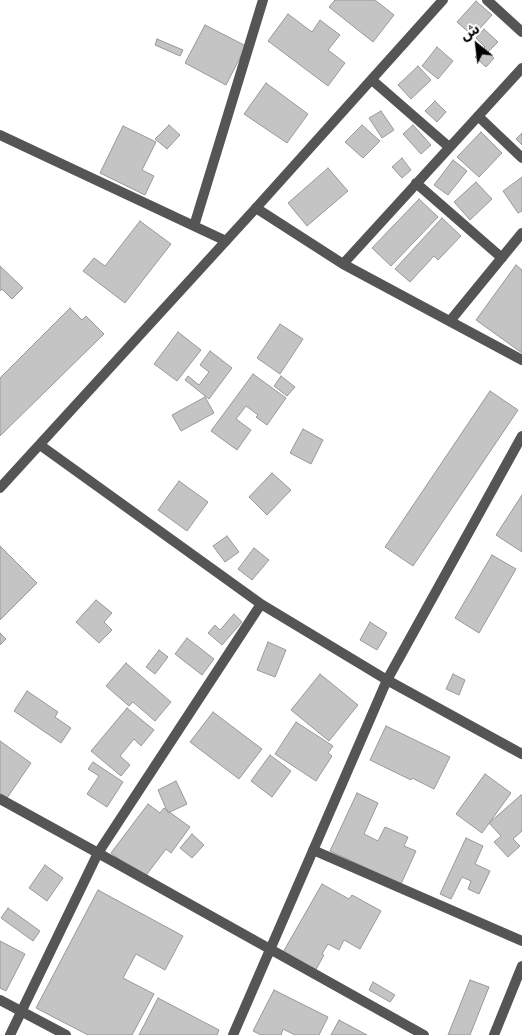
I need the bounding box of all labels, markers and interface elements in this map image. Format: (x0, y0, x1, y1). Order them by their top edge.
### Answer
text: ش (457, 19, 482, 44)
north arrow (452, 20, 502, 70)

